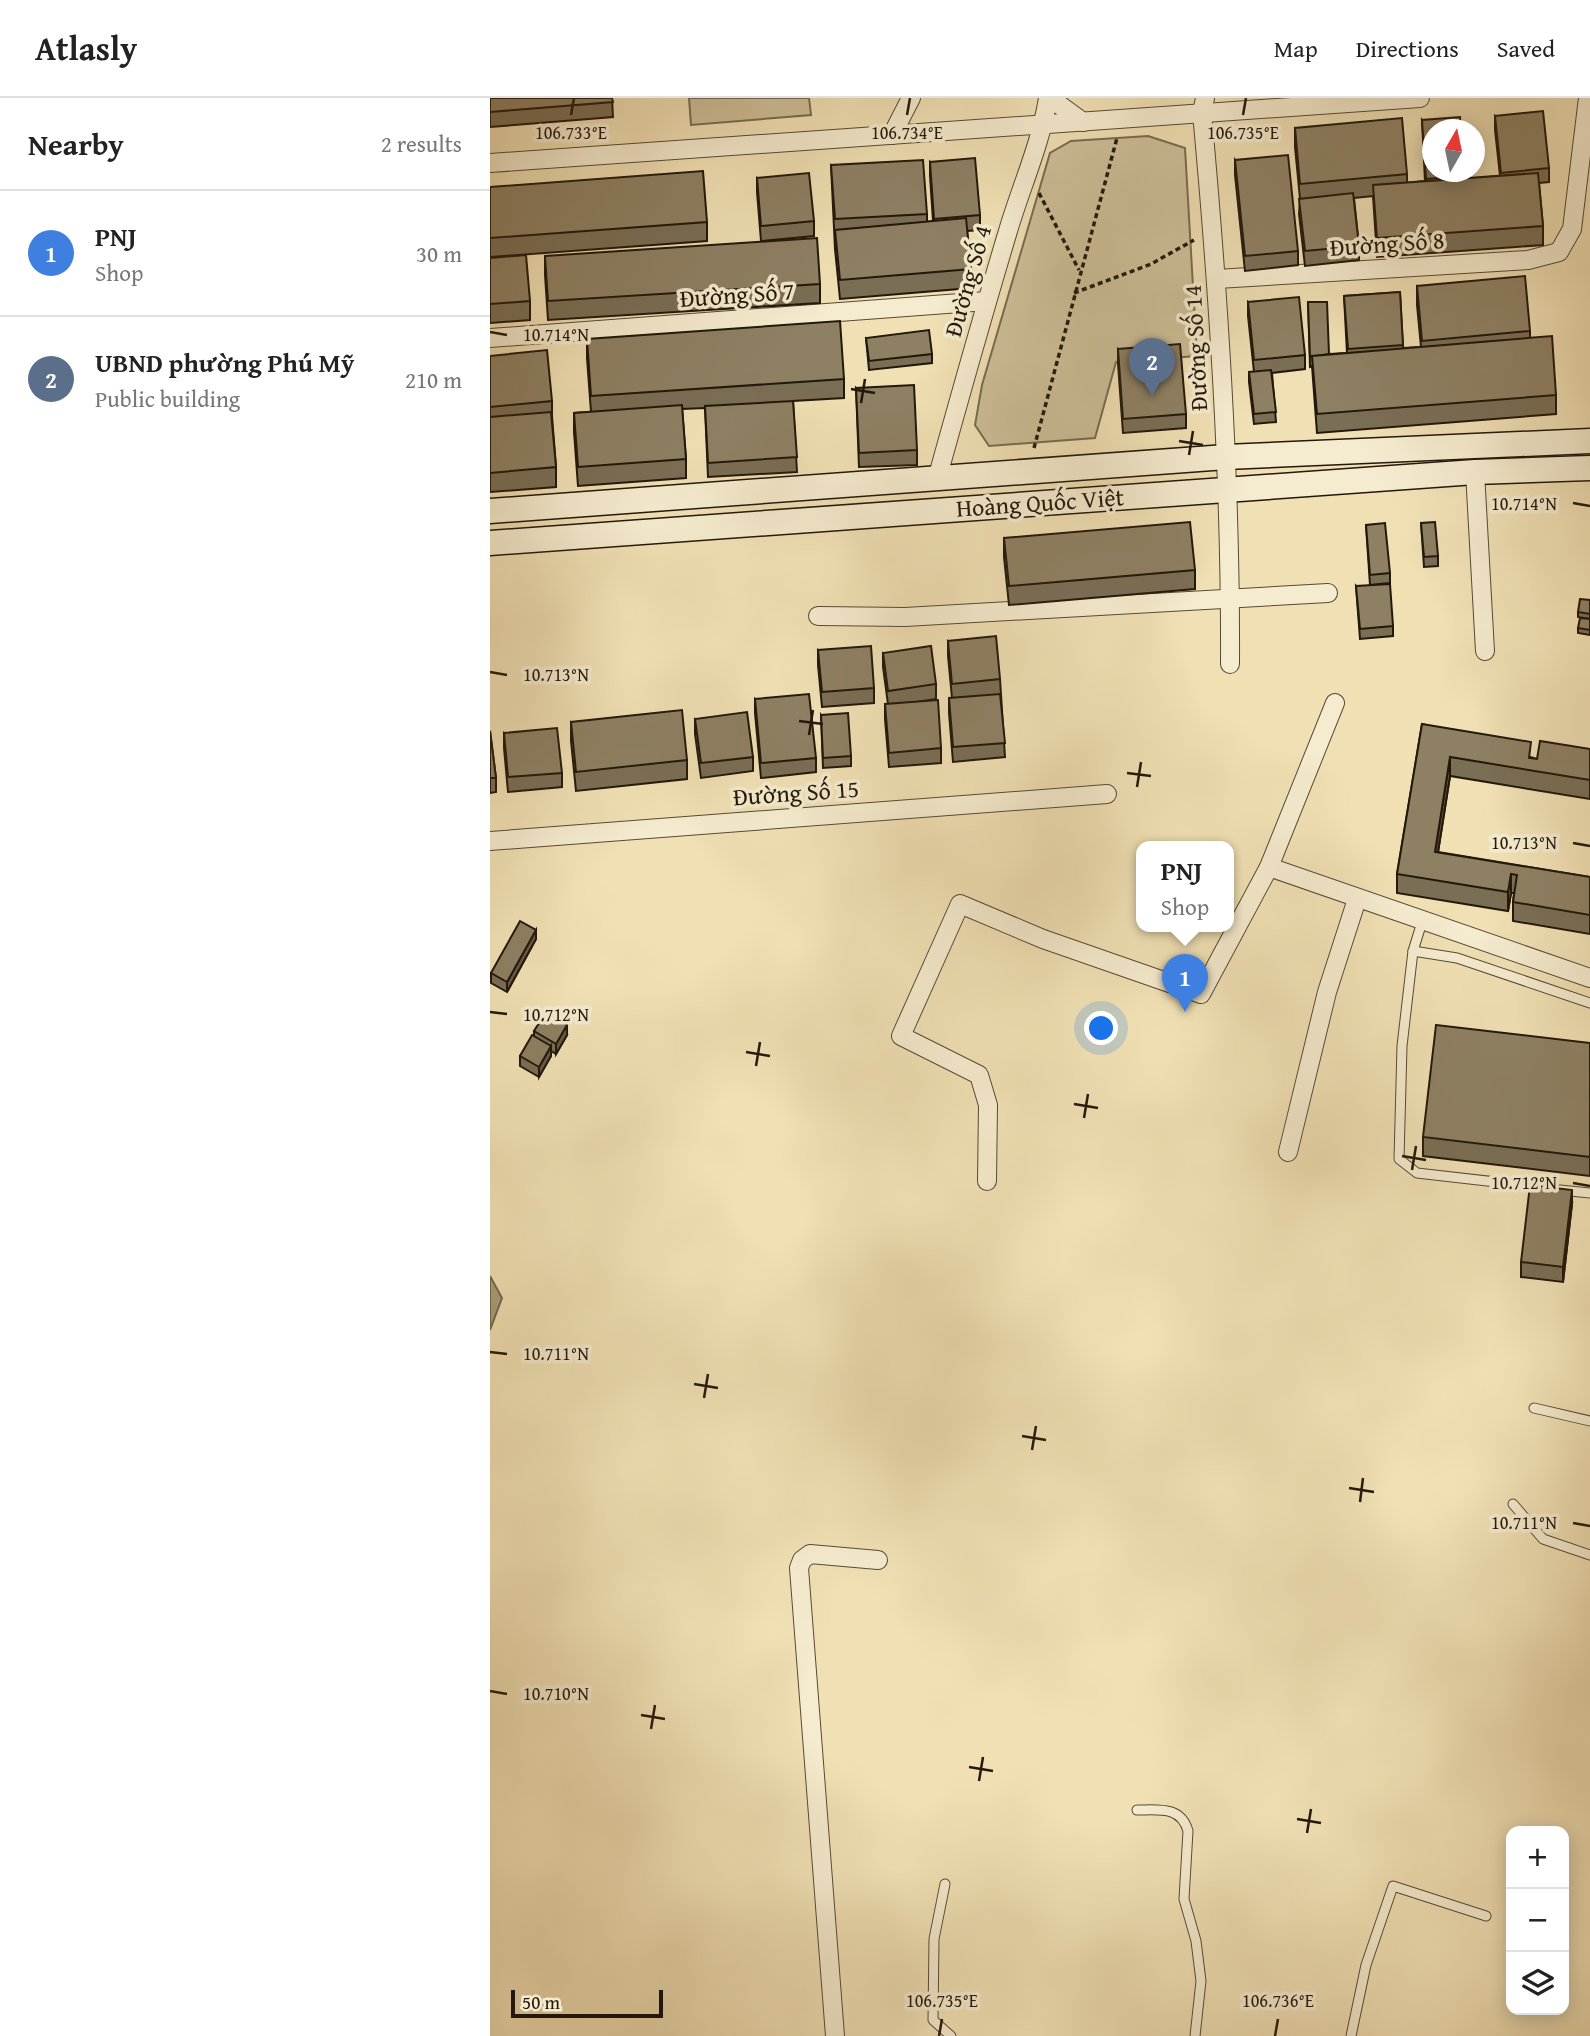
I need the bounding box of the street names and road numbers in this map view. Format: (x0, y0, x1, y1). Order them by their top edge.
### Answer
street label: Đường Số 4 (935, 221, 1000, 341)
street label: Đường Số 8 (1329, 222, 1445, 265)
street label: Đường Số 7 (679, 273, 795, 316)
street label: Đường Số 14 (1175, 284, 1216, 412)
street label: Hoàng Quốc Việt (955, 479, 1126, 526)
street label: Đường Số 15 (732, 771, 860, 814)

